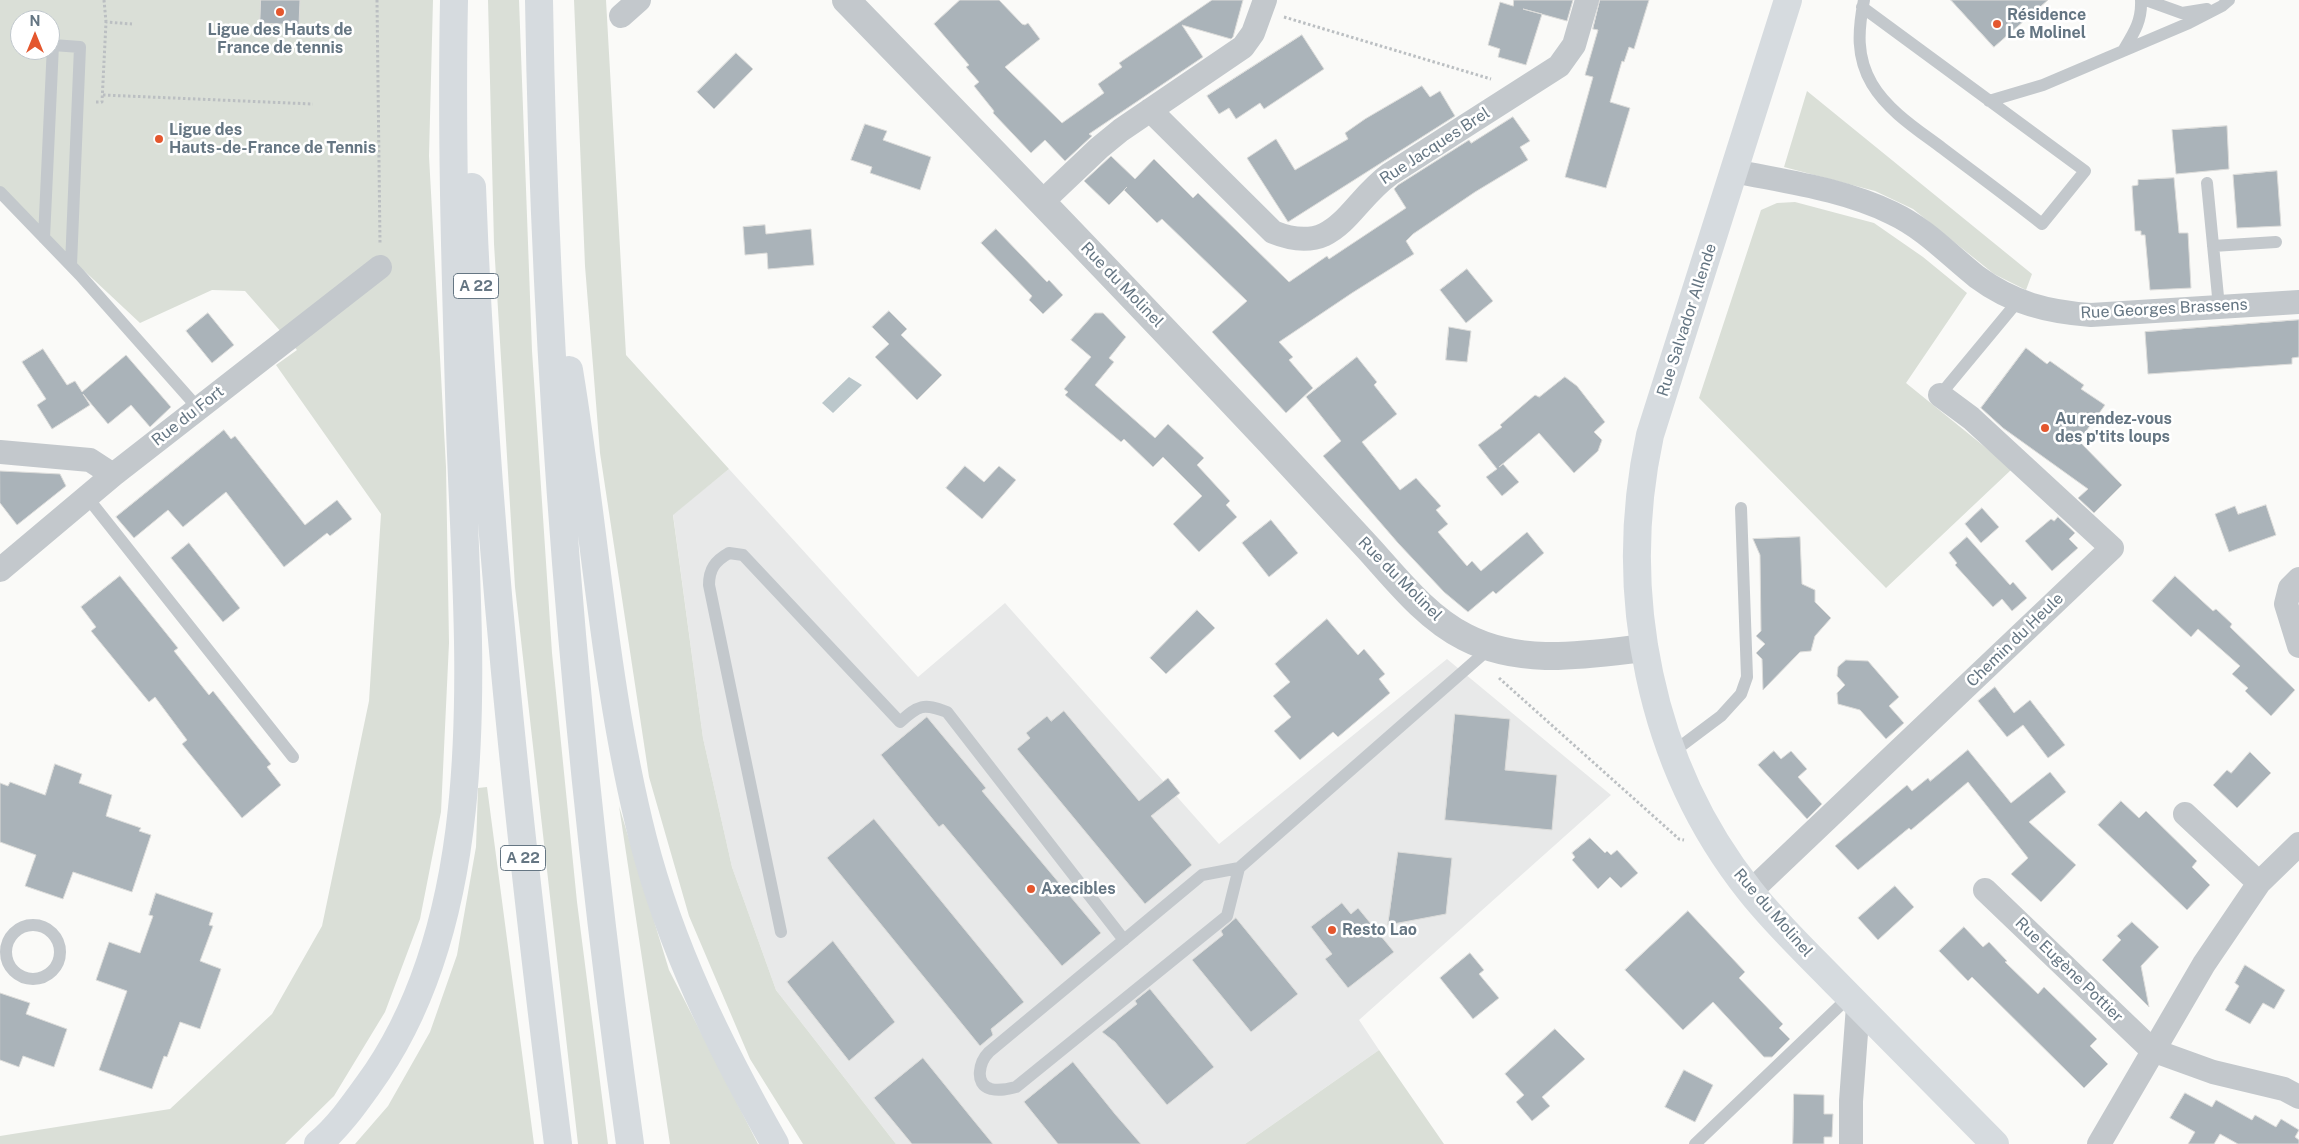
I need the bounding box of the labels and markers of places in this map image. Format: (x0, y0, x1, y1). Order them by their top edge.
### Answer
place label: Résidence Le Molinel (2007, 5, 2086, 43)
marker: Ligue des Hauts de France de tennis (274, 6, 286, 18)
marker: Résidence Le Molinel (1991, 18, 2003, 30)
place label: Ligue des Hauts de France de tennis (207, 20, 353, 58)
place label: Ligue des Hauts-de-France de Tennis (169, 120, 376, 158)
marker: Ligue des Hauts-de-France de Tennis (153, 133, 165, 145)
place label: Au rendez-vous des p'tits loups (2055, 409, 2172, 447)
marker: Au rendez-vous des p'tits loups (2039, 422, 2051, 434)
place label: Axecibles (1041, 879, 1116, 899)
marker: Axecibles (1025, 883, 1037, 895)
place label: Resto Lao (1342, 920, 1417, 940)
marker: Resto Lao (1326, 924, 1338, 936)

